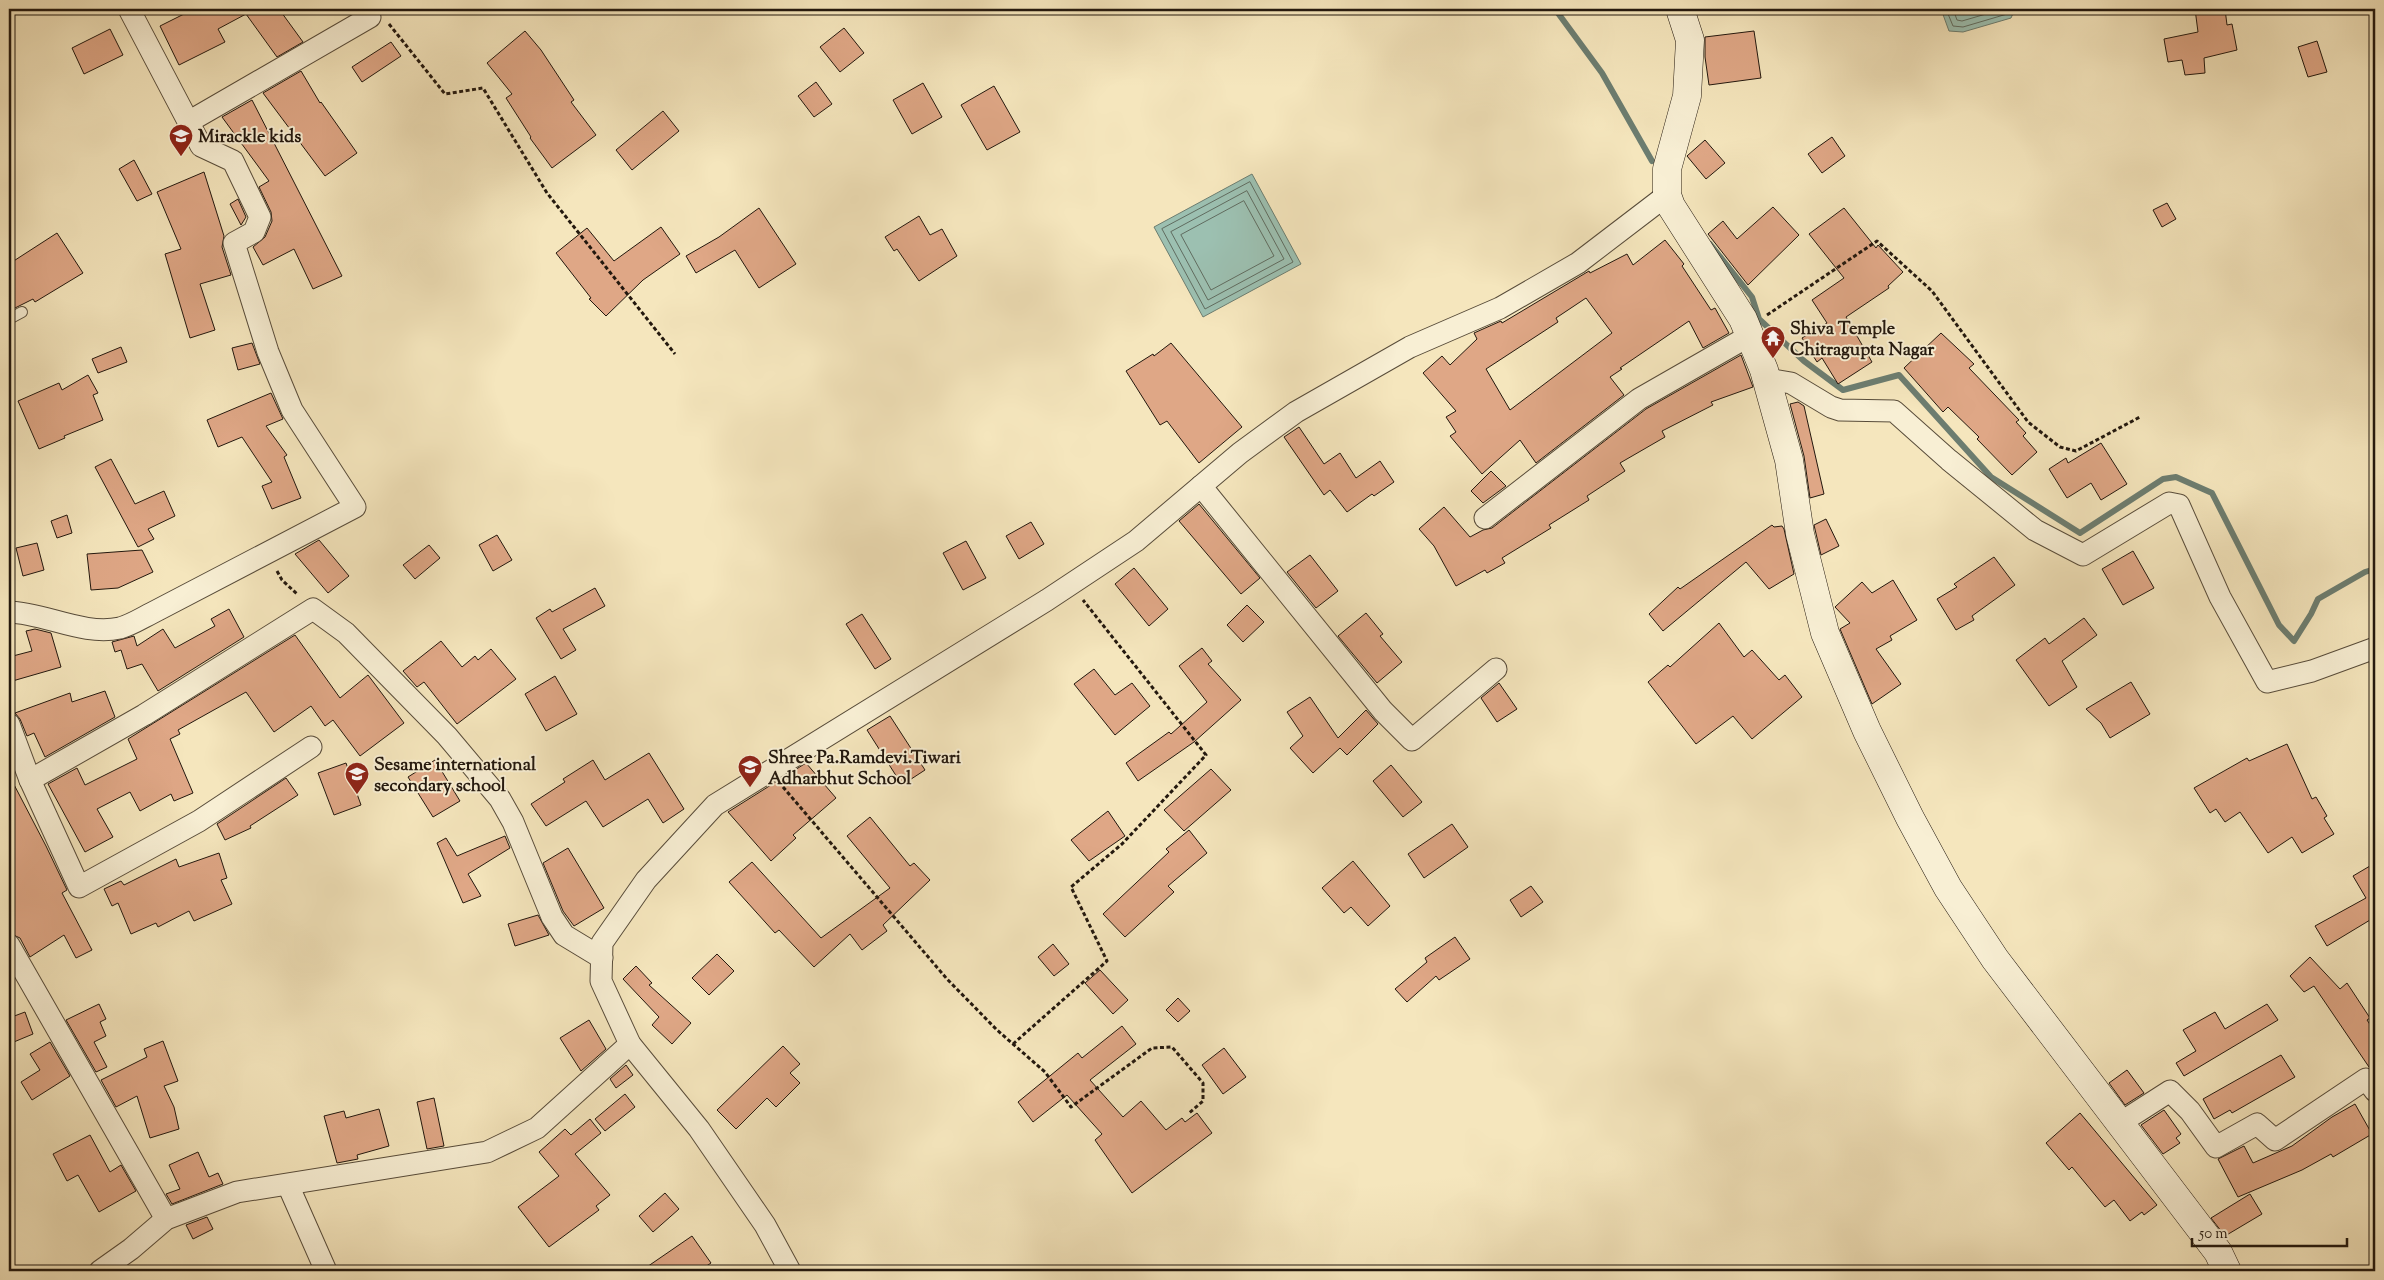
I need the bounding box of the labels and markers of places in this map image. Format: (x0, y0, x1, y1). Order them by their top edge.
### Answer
school or university icon: Mirackle kids (168, 123, 194, 157)
place label: Mirackle kids (198, 125, 301, 151)
place label: Shiva Temple Chitragupta Nagar (1790, 317, 1935, 364)
temple icon: Shiva Temple Chitragupta Nagar (1760, 325, 1786, 359)
place label: Shree Pa.Ramdevi.Tiwari Adharbhut School (768, 746, 962, 793)
place label: Sesame international secondary school (374, 753, 537, 800)
school or university icon: Shree Pa.Ramdevi.Tiwari Adharbhut School (737, 754, 763, 788)
school or university icon: Sesame international secondary school (344, 761, 370, 795)

